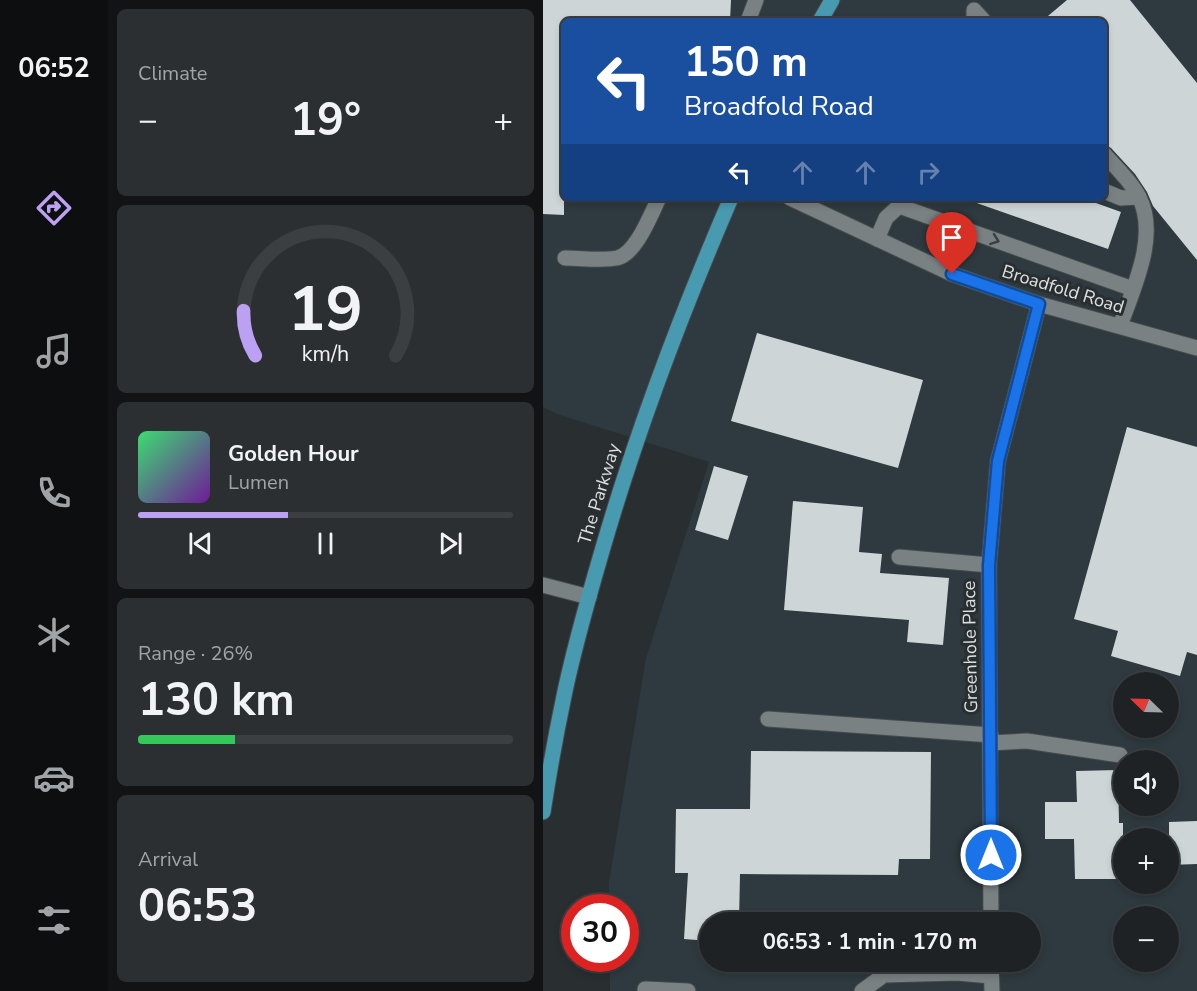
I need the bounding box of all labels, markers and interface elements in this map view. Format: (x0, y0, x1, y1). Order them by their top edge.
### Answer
text: 150 m (684, 34, 808, 91)
icon: left (585, 42, 663, 120)
text: 06:52 (18, 50, 90, 87)
text: Climate (138, 60, 207, 87)
text: Broadfold Road (684, 88, 874, 125)
text: 19° (290, 90, 361, 151)
text: − (138, 98, 158, 143)
text: + (493, 98, 513, 143)
icon: left (723, 156, 756, 189)
icon: ahead (786, 156, 819, 189)
icon: ahead (849, 156, 882, 189)
icon: right (912, 156, 945, 189)
icon: directions (33, 187, 75, 229)
pin (926, 212, 977, 274)
icon: arrive (935, 221, 968, 254)
one-way arrow (989, 232, 1000, 245)
street label: Broadfold Road (999, 259, 1127, 319)
text: 19 (288, 267, 363, 352)
icon: music (33, 330, 75, 372)
text: km/h (302, 340, 349, 370)
text: Golden Hour (228, 439, 359, 469)
street label: The Parkway (572, 440, 626, 548)
text: Lumen (228, 469, 289, 496)
icon: phone (33, 472, 75, 514)
icon: previous (184, 527, 217, 560)
icon: pause (309, 527, 342, 560)
icon: next (434, 527, 467, 560)
street label: Greenhole Place (957, 581, 983, 713)
icon: climate (33, 614, 75, 656)
text: Range · 26% (138, 640, 253, 667)
text: 130 km (138, 670, 295, 731)
north arrow (1113, 672, 1179, 738)
map controls (1113, 672, 1179, 972)
button: sound (1113, 750, 1179, 816)
icon: car (33, 757, 75, 799)
position arrow (959, 823, 1023, 887)
button: + (1113, 828, 1179, 894)
text: Arrival (138, 846, 198, 873)
text: 06:53 (138, 876, 257, 937)
speed limit sign: 30 (561, 894, 639, 972)
icon: filters (33, 899, 75, 941)
button: − (1113, 906, 1179, 972)
text: 06:53 · 1 min · 170 m (763, 927, 977, 957)

